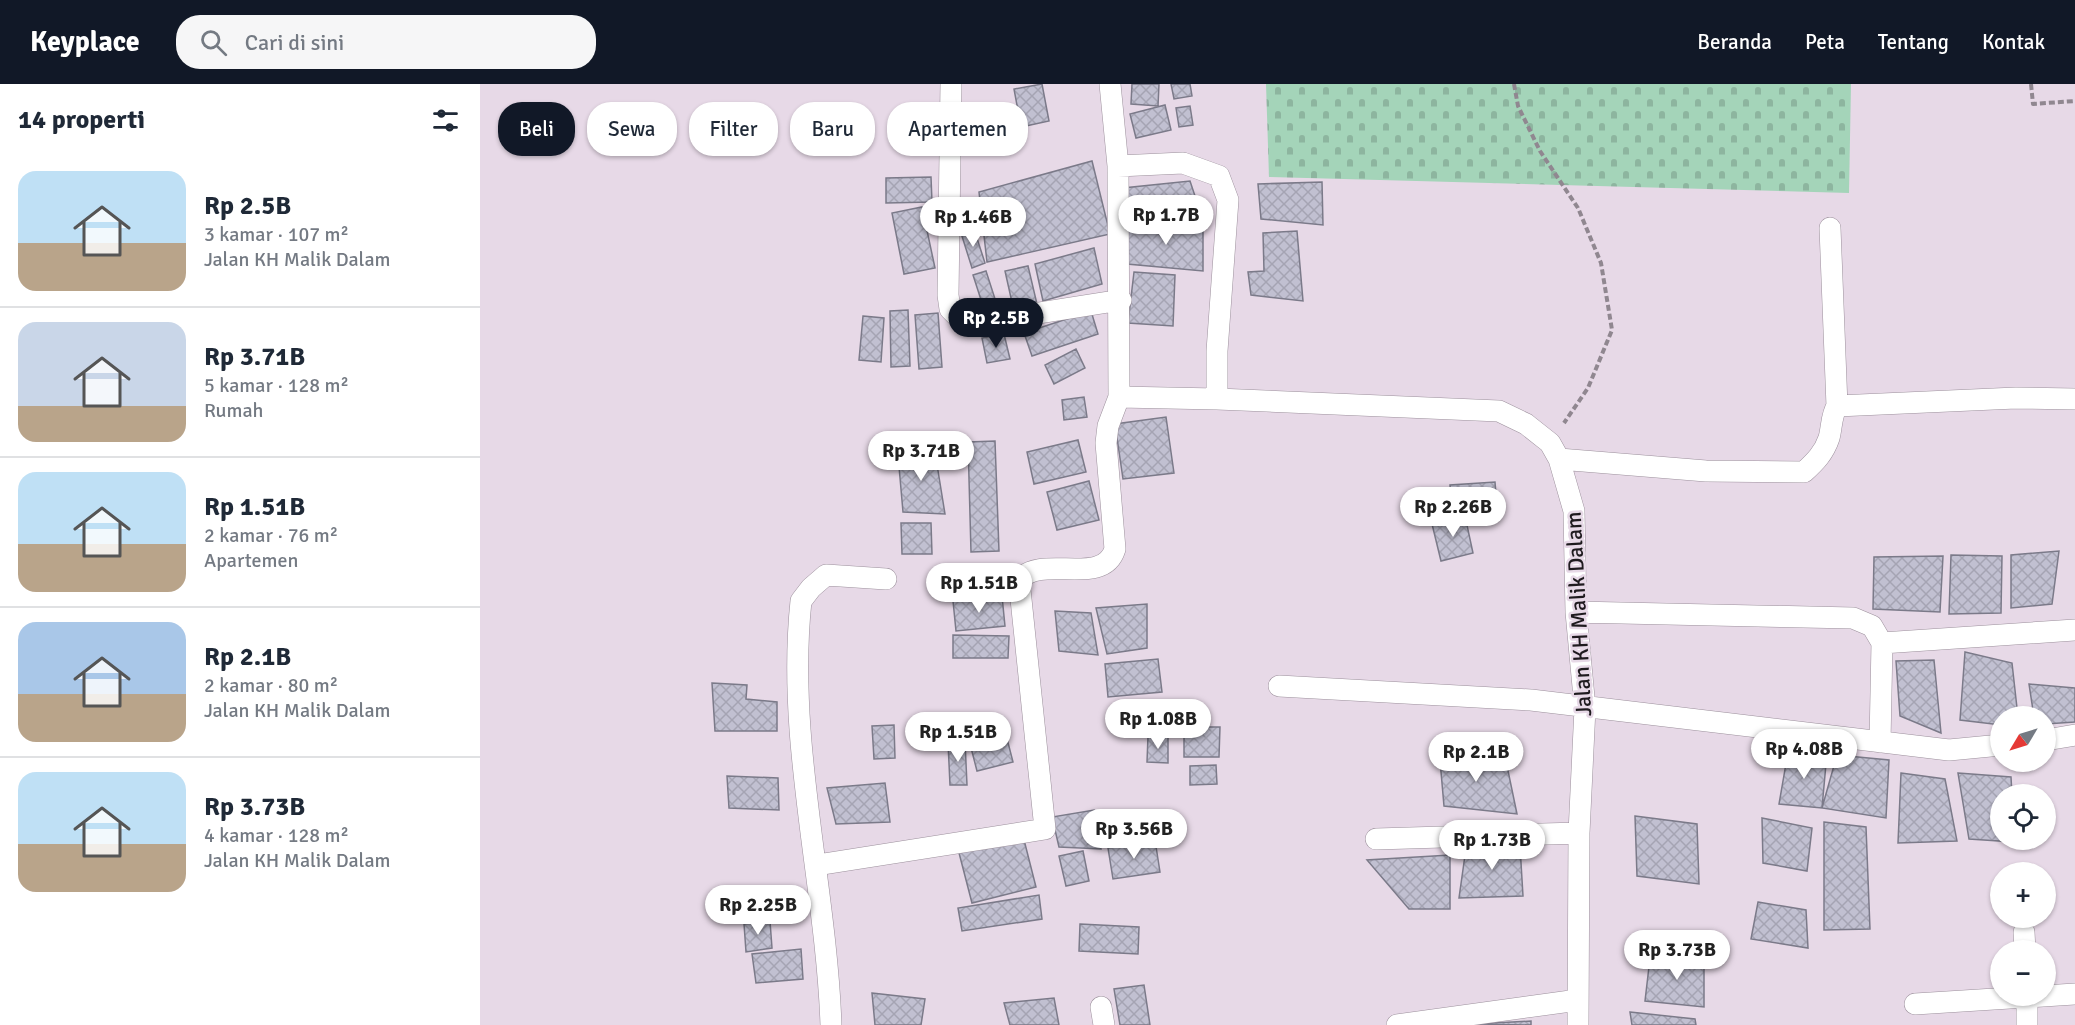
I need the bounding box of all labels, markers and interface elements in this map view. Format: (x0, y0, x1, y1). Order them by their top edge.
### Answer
search box (176, 15, 596, 69)
text: Keyplace (30, 25, 140, 59)
icon: search (197, 26, 230, 59)
text: Cari di sini (245, 29, 344, 56)
text: Beranda (1697, 29, 1772, 55)
text: Peta (1805, 29, 1845, 55)
text: Tentang (1878, 29, 1949, 55)
text: Kontak (1982, 29, 2045, 55)
chip: Beli (498, 102, 575, 156)
chip: Sewa (587, 102, 677, 156)
chip: Filter (689, 102, 778, 156)
chip: Baru (790, 102, 875, 156)
chip: Apartemen (887, 102, 1028, 156)
text: 14 properti (18, 104, 145, 136)
icon: filters (429, 104, 462, 137)
text: Rp 2.5B (204, 190, 291, 222)
icon: home (66, 195, 138, 267)
pin: Rp 1.7B (1111, 195, 1221, 246)
pin: Rp 1.46B (911, 197, 1035, 248)
text: Rp 1.7B (1132, 202, 1200, 227)
text: Rp 1.46B (934, 204, 1012, 229)
text: 3 kamar · 107 m² (204, 222, 349, 247)
text: Jalan KH Malik Dalam (204, 247, 391, 272)
pin: Rp 2.5B (941, 298, 1051, 349)
text: Rp 2.5B (962, 305, 1030, 330)
text: Rp 3.71B (204, 341, 305, 373)
icon: home (66, 346, 138, 418)
text: 5 kamar · 128 m² (204, 373, 349, 398)
text: Rumah (204, 398, 264, 423)
pin: Rp 3.71B (859, 431, 983, 482)
text: Rp 3.71B (882, 438, 960, 463)
pin: Rp 2.26B (1391, 487, 1515, 538)
text: Rp 1.51B (204, 491, 305, 523)
text: Rp 2.26B (1414, 494, 1492, 519)
icon: home (66, 496, 138, 568)
street label: Jalan KH Malik Dalam (1560, 511, 1597, 717)
text: 2 kamar · 76 m² (204, 523, 338, 548)
text: Apartemen (204, 548, 298, 573)
pin: Rp 1.51B (917, 563, 1041, 614)
text: Rp 1.51B (940, 570, 1018, 595)
text: Rp 2.1B (204, 641, 291, 673)
icon: home (66, 646, 138, 718)
text: 2 kamar · 80 m² (204, 673, 338, 698)
text: Jalan KH Malik Dalam (204, 698, 391, 723)
pin: Rp 1.08B (1096, 699, 1220, 750)
text: Rp 1.08B (1119, 706, 1197, 731)
north arrow (1990, 706, 2056, 772)
map controls (1990, 706, 2056, 1006)
pin: Rp 1.51B (896, 712, 1020, 763)
text: Rp 1.51B (919, 719, 997, 744)
pin: Rp 4.08B (1742, 729, 1866, 780)
pin: Rp 2.1B (1421, 732, 1531, 783)
text: Rp 4.08B (1765, 736, 1843, 761)
text: Rp 2.1B (1442, 739, 1510, 764)
button: locate (1990, 784, 2056, 850)
text: Rp 3.73B (204, 791, 305, 823)
icon: home (66, 796, 138, 868)
pin: Rp 3.56B (1072, 809, 1196, 860)
text: Rp 3.56B (1095, 816, 1173, 841)
pin: Rp 1.73B (1430, 820, 1554, 871)
text: 4 kamar · 128 m² (204, 823, 349, 848)
text: Rp 1.73B (1453, 827, 1531, 852)
text: Jalan KH Malik Dalam (204, 848, 391, 873)
button: + (1990, 862, 2056, 928)
pin: Rp 2.25B (696, 885, 820, 936)
text: Rp 2.25B (719, 892, 797, 917)
pin: Rp 3.73B (1615, 930, 1739, 981)
text: Rp 3.73B (1638, 937, 1716, 962)
button: − (1990, 940, 2056, 1006)

